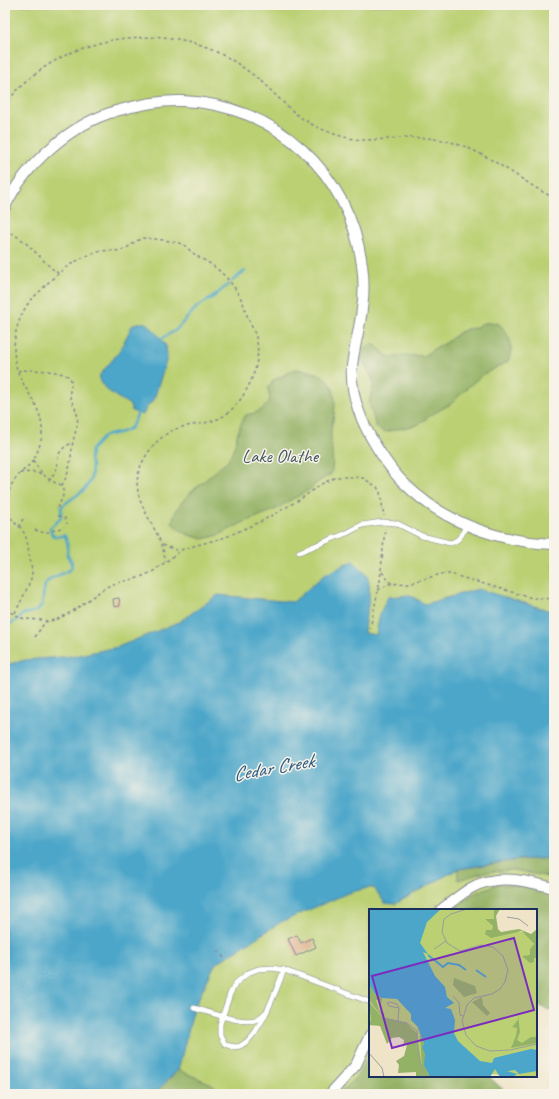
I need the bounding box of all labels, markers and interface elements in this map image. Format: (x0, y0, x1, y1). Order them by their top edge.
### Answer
park label: Lake Olathe (242, 444, 320, 468)
water label: Cedar Creek (231, 748, 319, 787)
inset map (369, 909, 537, 1077)

